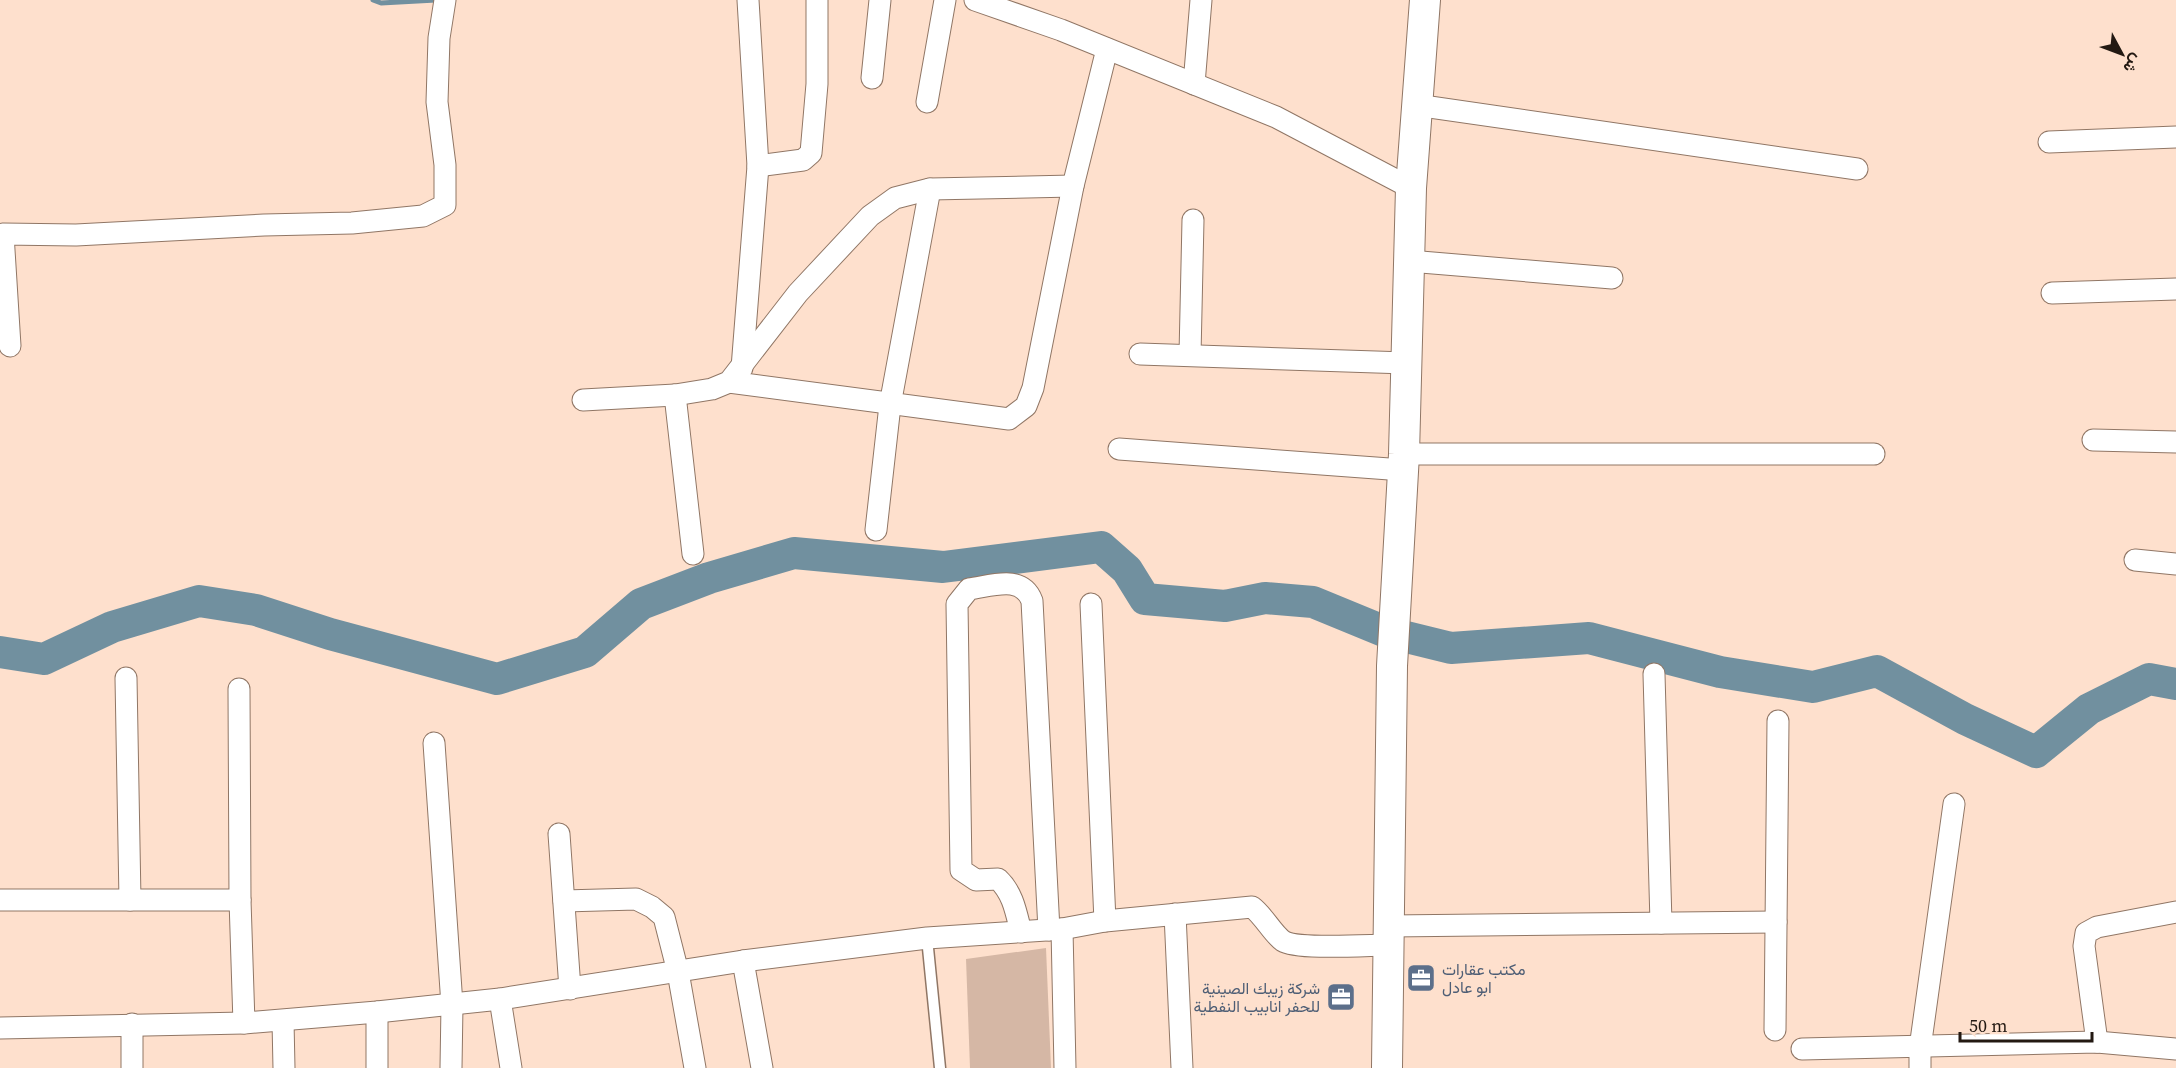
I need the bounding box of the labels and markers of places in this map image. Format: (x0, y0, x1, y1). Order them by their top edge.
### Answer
place label: مكتب عقارات ابو عادل (1442, 958, 1526, 998)
office icon: مكتب عقارات ابو عادل (1405, 962, 1437, 994)
place label: شركة زيبك الصينية للحفر انابيب النفطية (1193, 977, 1320, 1017)
office icon: شركة زيبك الصينية للحفر انابيب النفطية (1325, 981, 1357, 1013)

